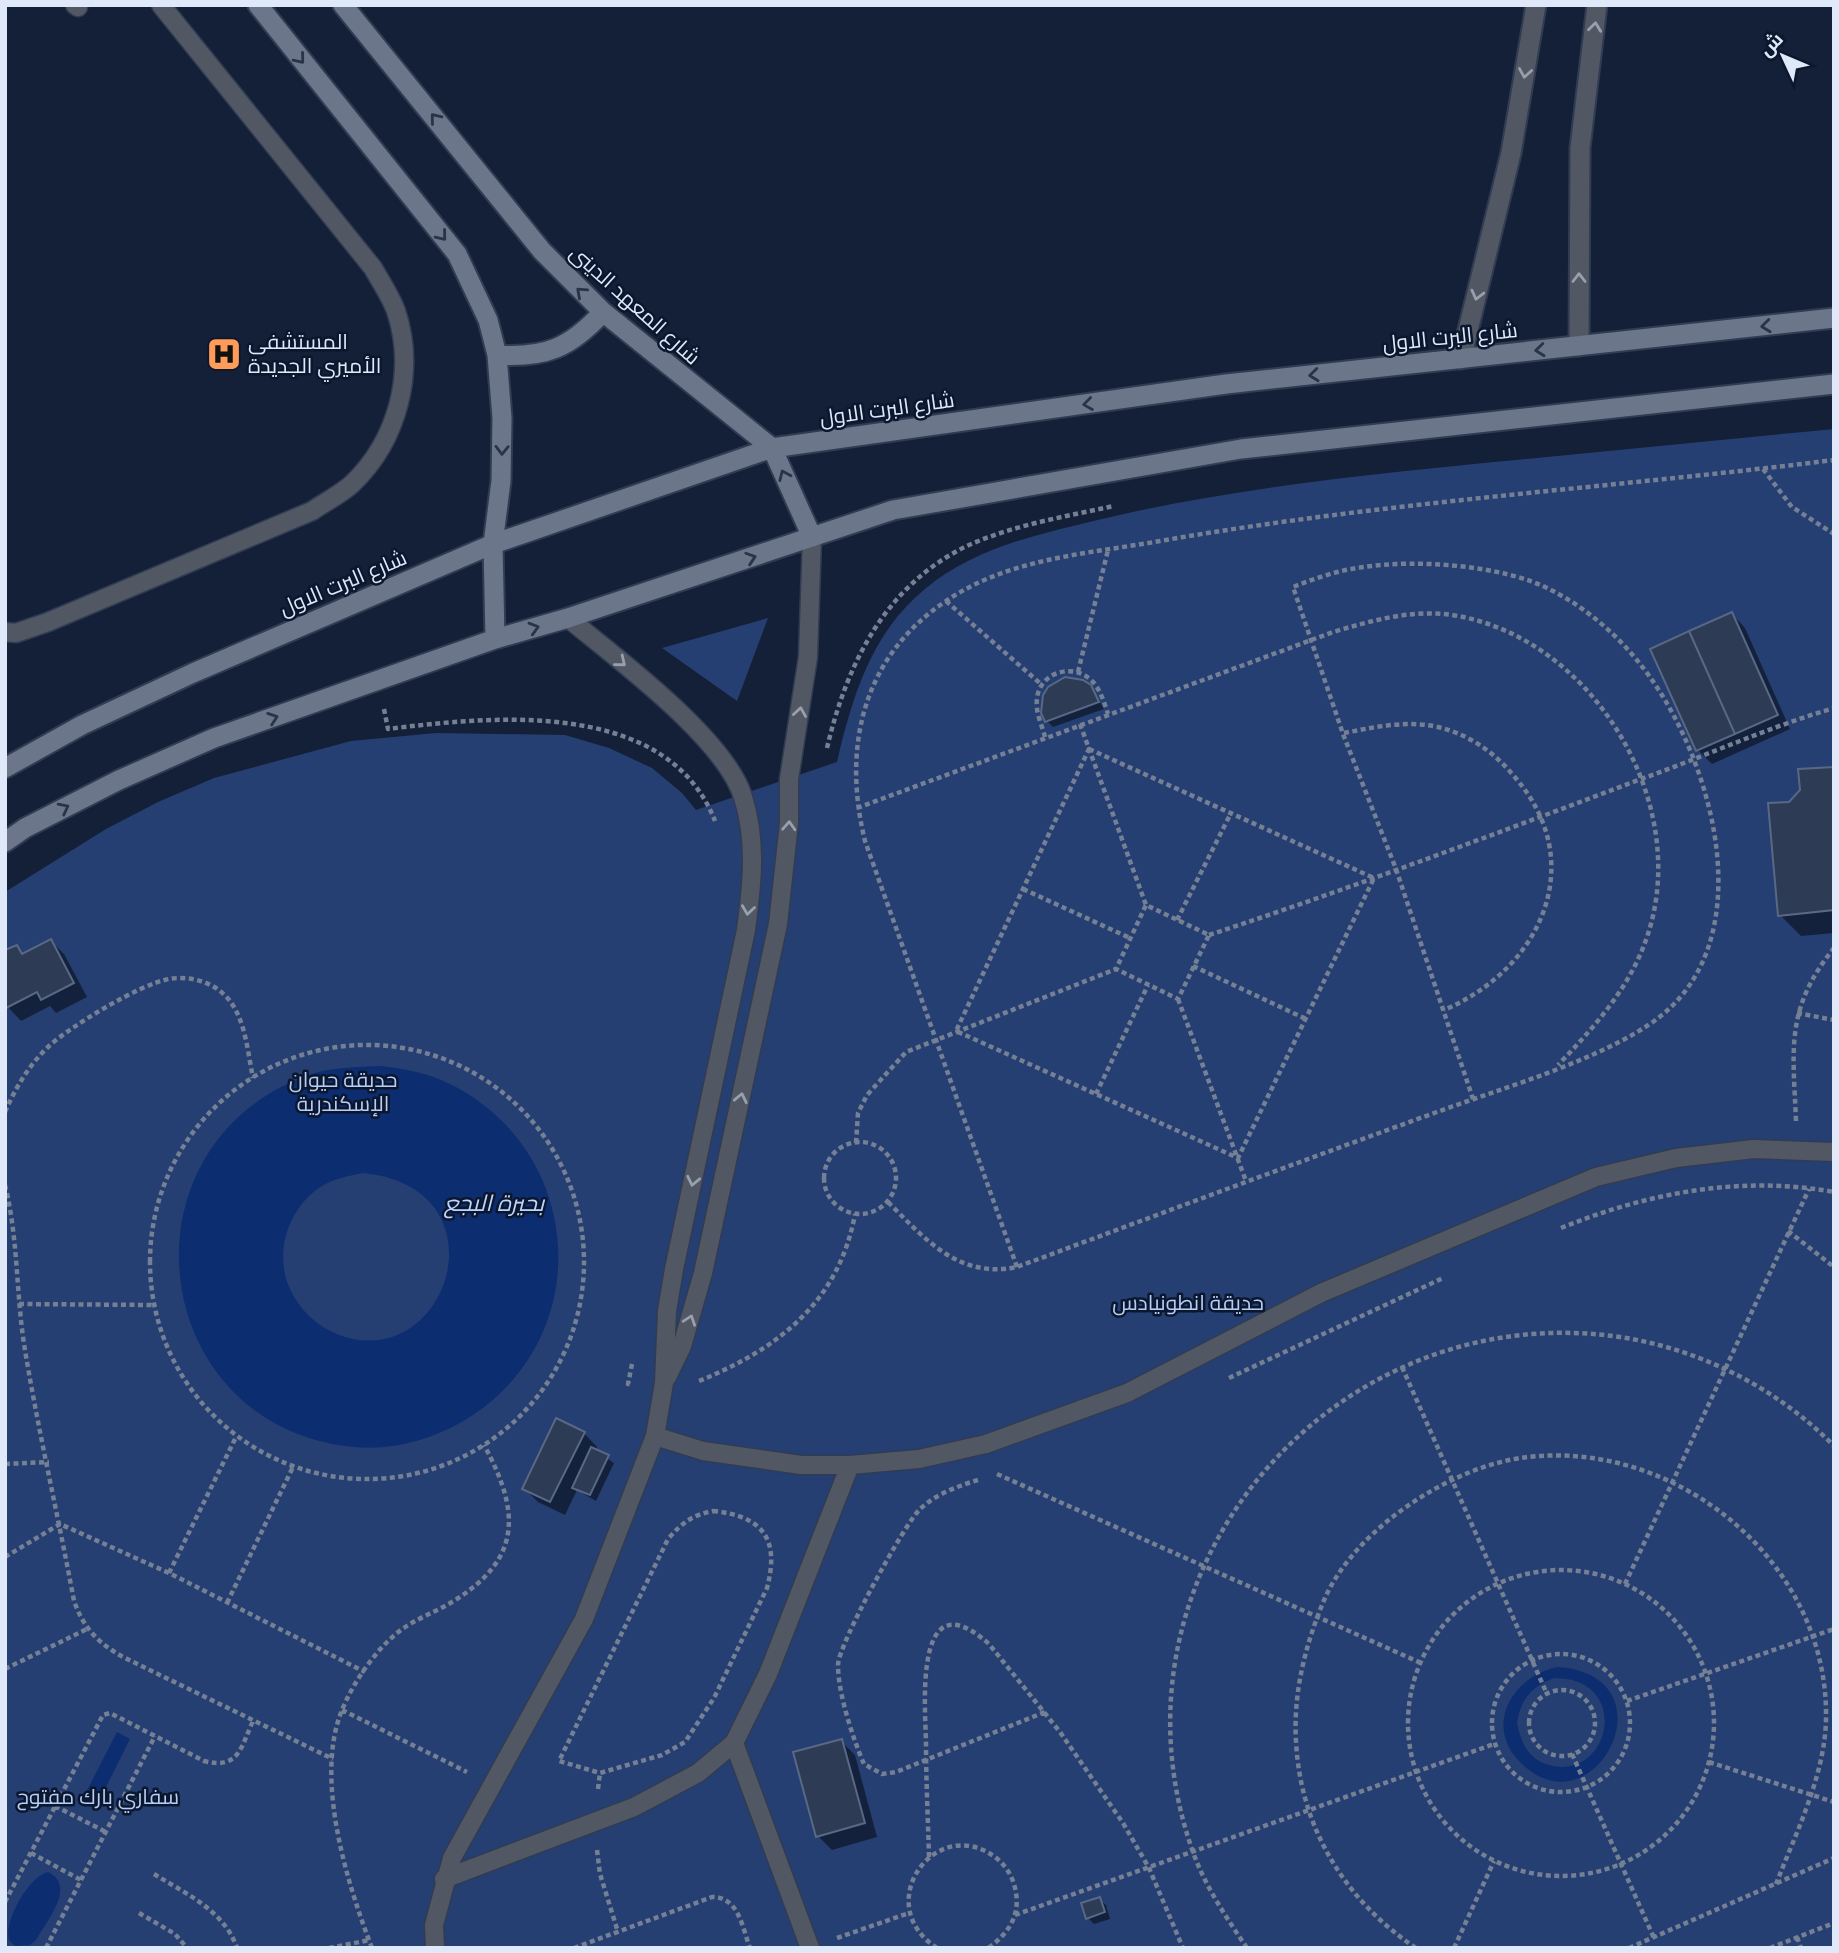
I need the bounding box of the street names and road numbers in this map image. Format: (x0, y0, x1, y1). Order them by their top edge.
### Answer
street label: شارع المعهد الدينى (564, 240, 705, 371)
street label: شارع البرت الاول (1381, 317, 1519, 358)
street label: شارع البرت الاول (818, 387, 956, 432)
street label: شارع البرت الاول (275, 545, 411, 622)

